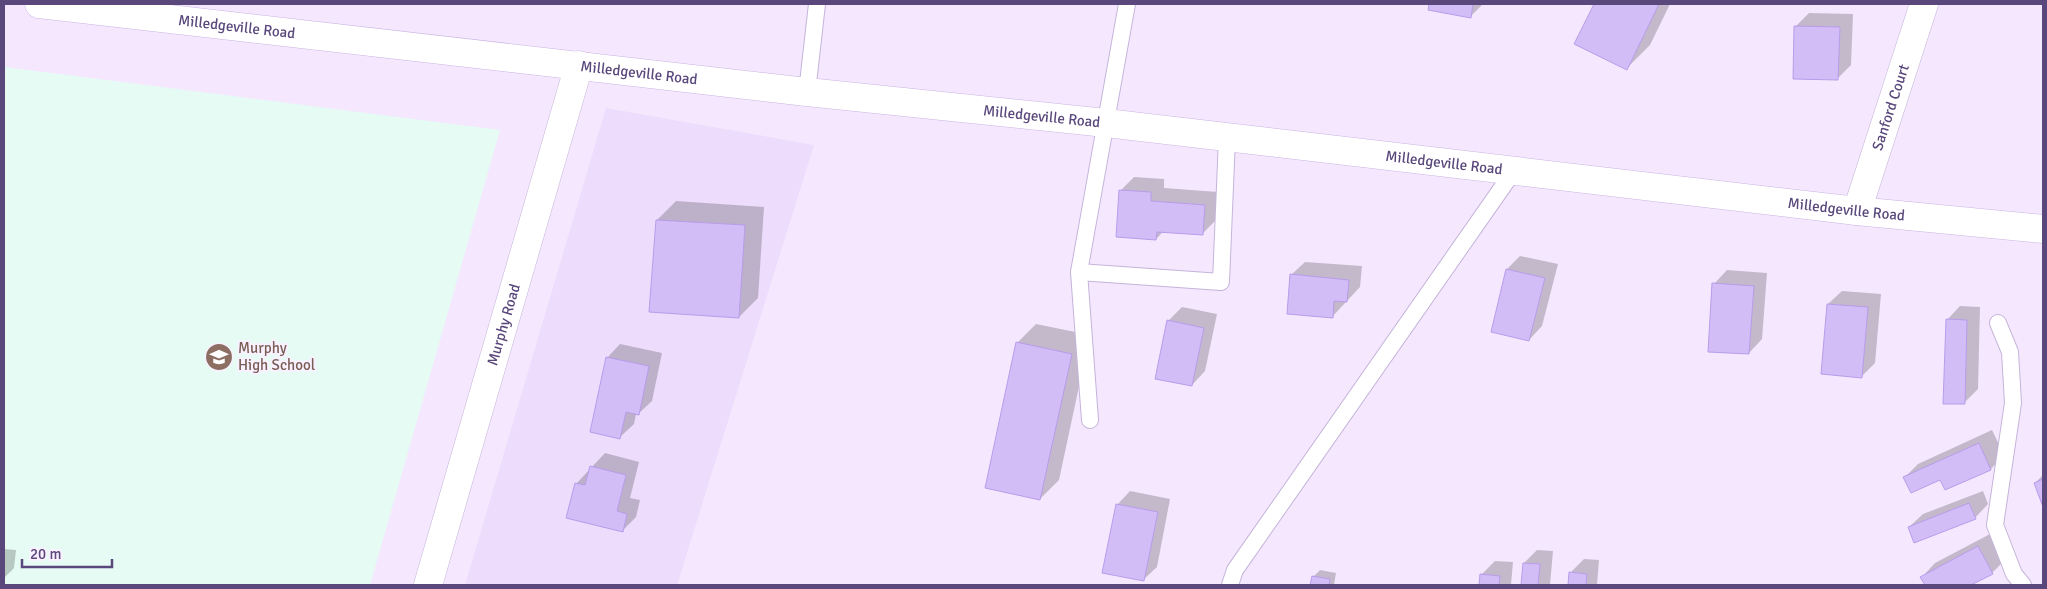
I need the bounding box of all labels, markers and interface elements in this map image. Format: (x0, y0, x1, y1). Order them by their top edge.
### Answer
street label: Milledgeville Road (177, 11, 296, 42)
street label: Milledgeville Road (580, 57, 699, 88)
street label: Sanford Court (1868, 62, 1913, 153)
street label: Milledgeville Road (982, 101, 1101, 131)
street label: Milledgeville Road (1385, 147, 1504, 178)
street label: Milledgeville Road (1787, 194, 1906, 225)
street label: Murphy Road (483, 282, 524, 368)
place label: Murphy High School (238, 339, 315, 374)
school or university icon: Murphy High School (204, 342, 234, 372)
scale bar (22, 536, 112, 568)
text: 20 m (30, 545, 61, 563)

